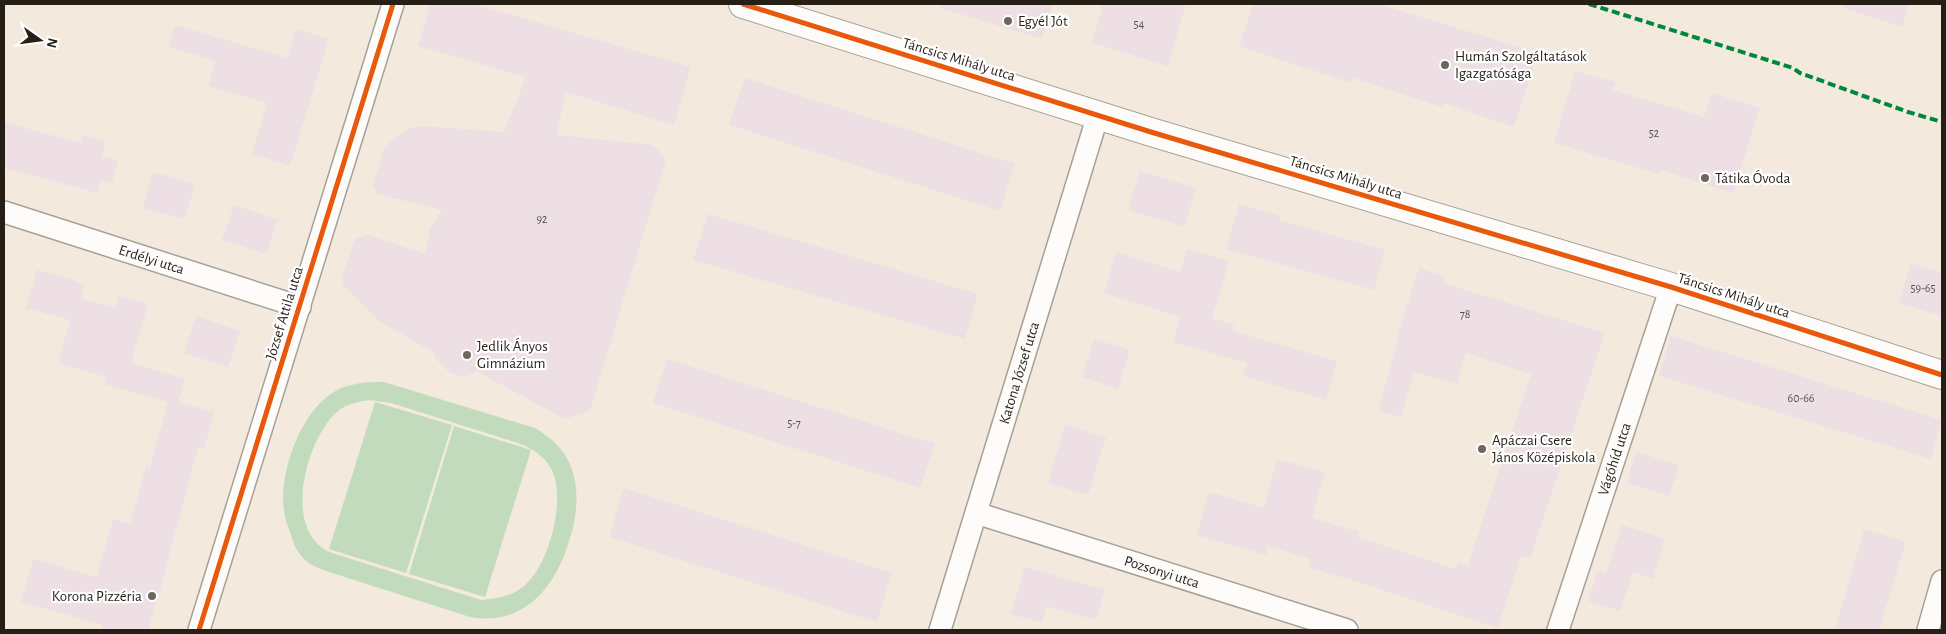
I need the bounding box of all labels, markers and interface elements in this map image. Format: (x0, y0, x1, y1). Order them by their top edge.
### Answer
place label: Egyél Jót (1018, 14, 1068, 29)
north arrow (15, 15, 65, 65)
marker: Egyél Jót (1002, 15, 1014, 27)
house number: 54 (1134, 18, 1145, 30)
street label: Táncsics Mihály utca (901, 35, 1017, 84)
text: N (44, 36, 60, 49)
place label: Humán Szolgáltatások Igazgatósága (1455, 49, 1587, 81)
marker: Humán Szolgáltatások Igazgatósága (1439, 59, 1451, 71)
house number: 52 (1649, 127, 1660, 139)
street label: Táncsics Mihály utca (1288, 153, 1404, 202)
place label: Tátika Óvoda (1715, 169, 1790, 186)
marker: Tátika Óvoda (1699, 172, 1711, 184)
house number: 92 (536, 213, 548, 225)
street label: Erdélyi utca (117, 242, 186, 277)
street label: József Attila utca (263, 265, 306, 362)
street label: Táncsics Mihály utca (1676, 270, 1792, 321)
house number: 59-65 (1911, 282, 1936, 294)
house number: 78 (1460, 308, 1471, 320)
street label: Katona József utca (997, 320, 1042, 426)
place label: Jedlik Ányos Gimnázium (477, 337, 548, 371)
marker: Jedlik Ányos Gimnázium (461, 349, 473, 361)
house number: 60-66 (1788, 392, 1815, 404)
house number: 5-7 (787, 417, 801, 429)
street label: Vágóhíd utca (1596, 421, 1634, 498)
place label: Apáczai Csere János Középiskola (1492, 433, 1596, 465)
marker: Apáczai Csere János Középiskola (1476, 443, 1488, 455)
street label: Pozsonyi utca (1122, 553, 1201, 591)
place label: Korona Pizzéria (52, 589, 142, 604)
marker: Korona Pizzéria (146, 590, 158, 602)

